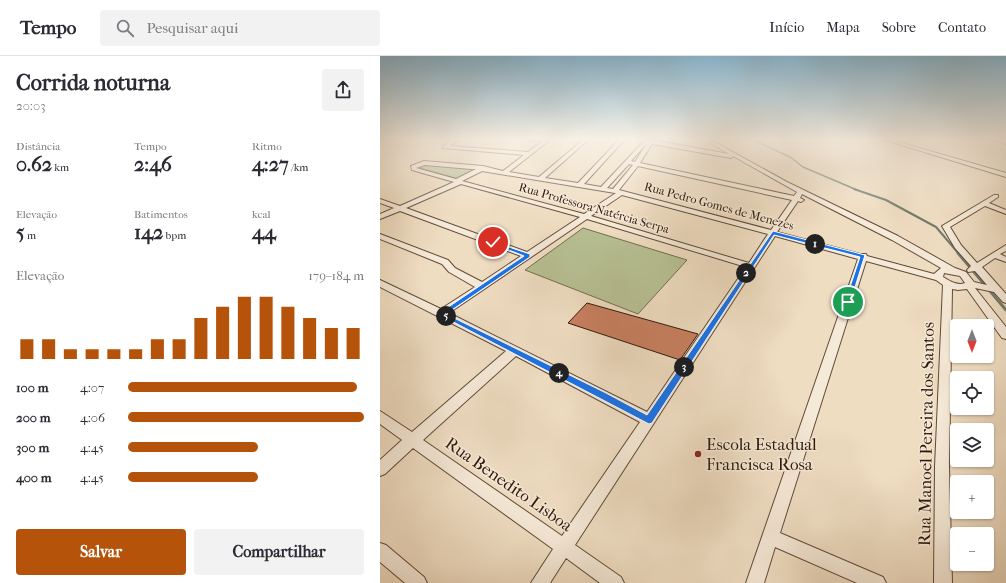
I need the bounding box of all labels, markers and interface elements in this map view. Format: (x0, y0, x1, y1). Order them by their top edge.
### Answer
search box (100, 10, 380, 46)
text: Tempo (20, 17, 76, 39)
icon: search (114, 17, 136, 39)
text: Pesquisar aqui (146, 19, 238, 37)
text: Início (769, 19, 804, 36)
text: Mapa (826, 19, 860, 36)
text: Sobre (882, 19, 916, 36)
text: Contato (938, 19, 986, 36)
button: share (322, 69, 364, 111)
text: Corrida noturna (16, 70, 170, 96)
text: 20:03 (16, 98, 46, 113)
text: Distância (16, 140, 60, 153)
text: Tempo (134, 140, 167, 153)
text: Ritmo (252, 140, 282, 153)
text: 0.62 (16, 153, 52, 176)
text: 2:46 (134, 153, 172, 176)
text: 4:27 (252, 153, 289, 176)
text: km (52, 161, 69, 174)
text: /km (289, 161, 308, 174)
street label: Rua Pedro Gomes de Menezes (643, 179, 796, 233)
street label: Rua Professora Natércia Serpa (517, 180, 671, 236)
text: Elevação (16, 208, 57, 221)
text: Batimentos (134, 208, 188, 221)
text: kcal (252, 208, 271, 221)
text: 5 (16, 221, 25, 244)
text: 142 (134, 221, 163, 244)
text: 44 (252, 221, 276, 244)
pin (476, 225, 510, 259)
text: m (25, 229, 36, 242)
text: bpm (163, 229, 186, 242)
icon: check (482, 231, 504, 253)
pin: 1 (805, 234, 825, 254)
text: 1 (813, 237, 817, 250)
pin: 2 (736, 263, 756, 283)
text: 2 (743, 266, 749, 279)
text: Elevação (16, 268, 64, 283)
text: 179–184 m (308, 268, 364, 283)
pin (831, 285, 865, 319)
icon: arrive (837, 291, 859, 313)
pin: 5 (436, 306, 456, 326)
text: 5 (444, 309, 448, 322)
north arrow (950, 319, 994, 363)
map controls (950, 319, 994, 571)
street label: Rua Manoel Pereira dos Santos (914, 322, 938, 546)
pin: 3 (674, 357, 694, 377)
text: 3 (682, 360, 686, 373)
pin: 4 (549, 363, 569, 383)
text: 4 (556, 366, 562, 379)
button: locate (950, 371, 994, 415)
text: 100 m (16, 380, 49, 395)
text: 4:07 (80, 380, 104, 395)
text: 200 m (16, 410, 51, 425)
text: 4:06 (80, 410, 105, 425)
button: layers (950, 423, 994, 467)
street label: Rua Benedito Lisboa (442, 433, 576, 535)
place label: Escola Estadual Francisca Rosa (706, 434, 817, 474)
text: 300 m (16, 440, 49, 455)
text: 4:45 (80, 440, 104, 455)
marker: Escola Estadual Francisca Rosa (693, 449, 703, 459)
text: 400 m (16, 470, 52, 485)
text: 4:45 (80, 470, 104, 485)
button: + (950, 475, 994, 519)
button: − (950, 527, 994, 571)
button: Salvar (16, 529, 186, 575)
button: Compartilhar (194, 529, 364, 575)

